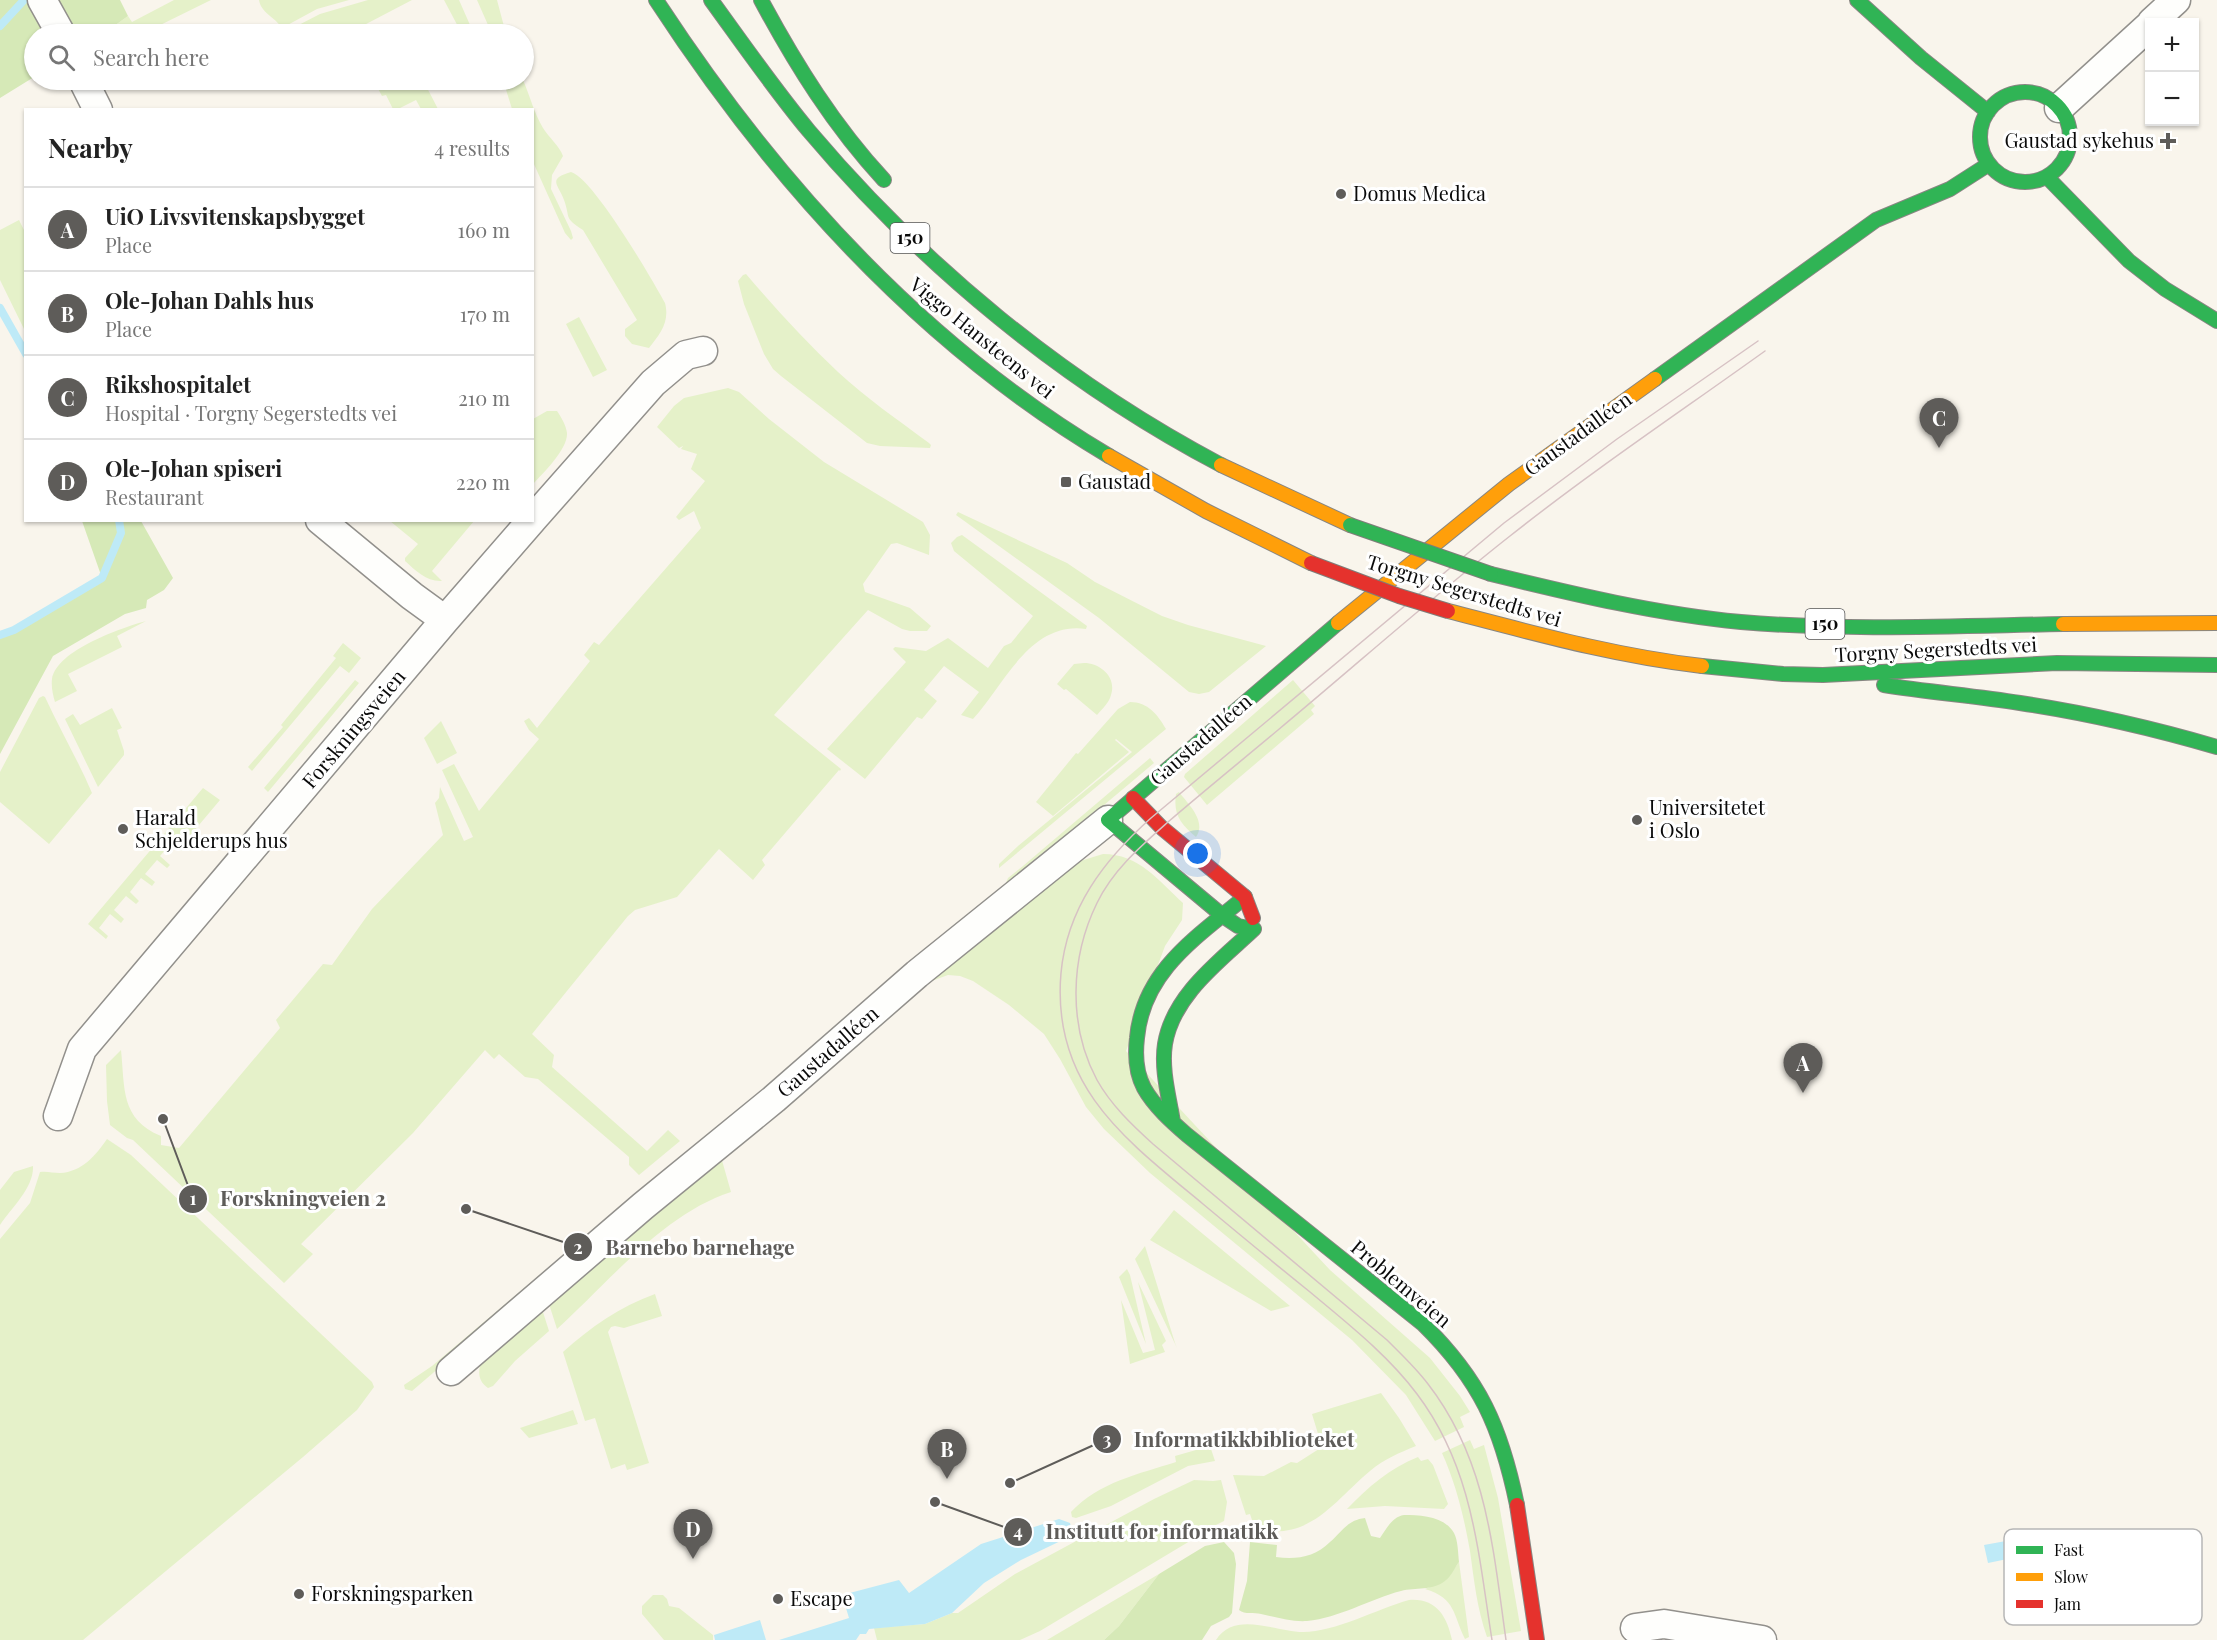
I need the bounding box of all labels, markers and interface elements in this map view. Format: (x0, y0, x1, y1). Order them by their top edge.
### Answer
map controls (2145, 18, 2199, 126)
button: + (2145, 18, 2199, 72)
search box (24, 24, 534, 90)
icon: search (45, 41, 78, 74)
text: Search here (93, 42, 209, 72)
button: − (2145, 72, 2199, 126)
place label: Gaustad sykehus (2004, 126, 2154, 153)
text: Nearby (48, 130, 133, 165)
marker: Gaustad sykehus (2159, 132, 2177, 150)
text: 4 results (434, 134, 510, 161)
place label: Domus Medica (1353, 179, 1486, 206)
marker: Domus Medica (1334, 187, 1348, 201)
text: UiO Livsvitenskapsbygget (105, 201, 365, 231)
text: A (61, 216, 74, 243)
text: 160 m (458, 216, 510, 243)
road number: 150 (890, 223, 930, 253)
text: Place (105, 231, 152, 258)
street label: Viggo Hansteens vei (904, 269, 1061, 404)
text: Ole-Johan Dahls hus (105, 285, 314, 315)
text: B (61, 300, 74, 327)
text: 170 m (460, 300, 510, 327)
text: Place (105, 315, 152, 342)
text: Rikshospitalet (105, 369, 251, 399)
text: C (60, 384, 75, 411)
text: 210 m (458, 384, 510, 411)
street label: Gaustadalléen (1518, 385, 1636, 481)
pin: C (1920, 398, 1958, 448)
text: Hospital · Torgny Segerstedts vei (105, 399, 397, 426)
text: Ole-Johan spiseri (105, 453, 282, 483)
place label: Gaustad (1078, 467, 1152, 494)
text: D (60, 468, 75, 495)
text: 220 m (456, 468, 510, 495)
marker: Gaustad (1059, 475, 1073, 489)
text: Restaurant (105, 483, 204, 510)
street label: Torgny Segerstedts vei (1364, 547, 1565, 632)
road number: 150 (1806, 609, 1844, 639)
street label: Torgny Segerstedts vei (1834, 630, 2038, 667)
street label: Forskningsveien (295, 663, 411, 793)
street label: Gaustadalléen (1143, 687, 1257, 791)
place label: Universitetet i Oslo (1649, 793, 1766, 843)
place label: Harald Schjelderups hus (135, 803, 288, 853)
marker: Universitetet i Oslo (1630, 813, 1644, 827)
marker: Harald Schjelderups hus (116, 822, 130, 836)
your location (1183, 839, 1212, 868)
street label: Gaustadalléen (770, 999, 884, 1103)
pin: A (1784, 1044, 1822, 1093)
callout: Forskningveien 2 (178, 1179, 398, 1218)
text: Forskningveien 2 (220, 1183, 386, 1211)
text: 1 (190, 1186, 197, 1210)
callout: Barnebo barnehage (563, 1228, 807, 1267)
text: Barnebo barnehage (605, 1232, 795, 1260)
street label: Problemveien (1346, 1233, 1458, 1333)
text: 2 (573, 1235, 583, 1259)
callout: Informatikkbiblioteket (1092, 1420, 1366, 1459)
text: Informatikkbiblioteket (1134, 1424, 1355, 1452)
text: 3 (1103, 1427, 1112, 1451)
pin: B (928, 1430, 966, 1479)
pin: D (674, 1510, 712, 1559)
callout: Institutt for informatikk (1003, 1512, 1291, 1551)
text: Institutt for informatikk (1046, 1516, 1279, 1544)
text: 4 (1013, 1519, 1023, 1543)
legend (2004, 1529, 2202, 1625)
text: Fast (2054, 1539, 2084, 1560)
text: Slow (2054, 1566, 2089, 1587)
place label: Forskningsparken (311, 1579, 473, 1606)
place label: Escape (790, 1584, 853, 1611)
marker: Forskningsparken (292, 1587, 306, 1601)
marker: Escape (771, 1592, 785, 1606)
text: Jam (2053, 1593, 2081, 1614)

